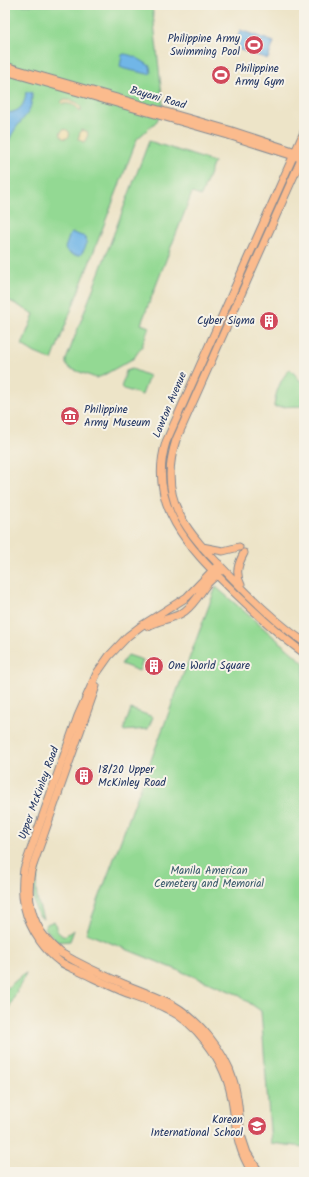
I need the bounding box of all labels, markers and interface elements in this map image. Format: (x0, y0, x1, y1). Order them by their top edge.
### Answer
place label: Philippine Army Swimming Pool (168, 30, 241, 61)
sports icon: Philippine Army Swimming Pool (243, 34, 265, 56)
place label: Philippine Army Gym (235, 60, 285, 91)
sports icon: Philippine Army Gym (210, 64, 232, 86)
street label: Bayani Road (128, 81, 189, 115)
building icon: Cyber Sigma (258, 310, 280, 332)
place label: Cyber Sigma (197, 312, 255, 330)
street label: Lawton Avenue (148, 369, 192, 441)
place label: Philippine Army Museum (84, 401, 151, 432)
museum icon: Philippine Army Museum (59, 405, 81, 427)
building icon: One World Square (143, 655, 165, 677)
place label: One World Square (168, 657, 250, 675)
street label: Upper McKinley Road (14, 743, 64, 842)
place label: 18/20 Upper McKinley Road (98, 761, 166, 792)
building icon: 18/20 Upper McKinley Road (73, 765, 95, 787)
park label: Manila American Cemetery and Memorial (154, 862, 264, 893)
place label: Korean International School (151, 1111, 243, 1142)
school or university icon: Korean International School (246, 1115, 268, 1137)

